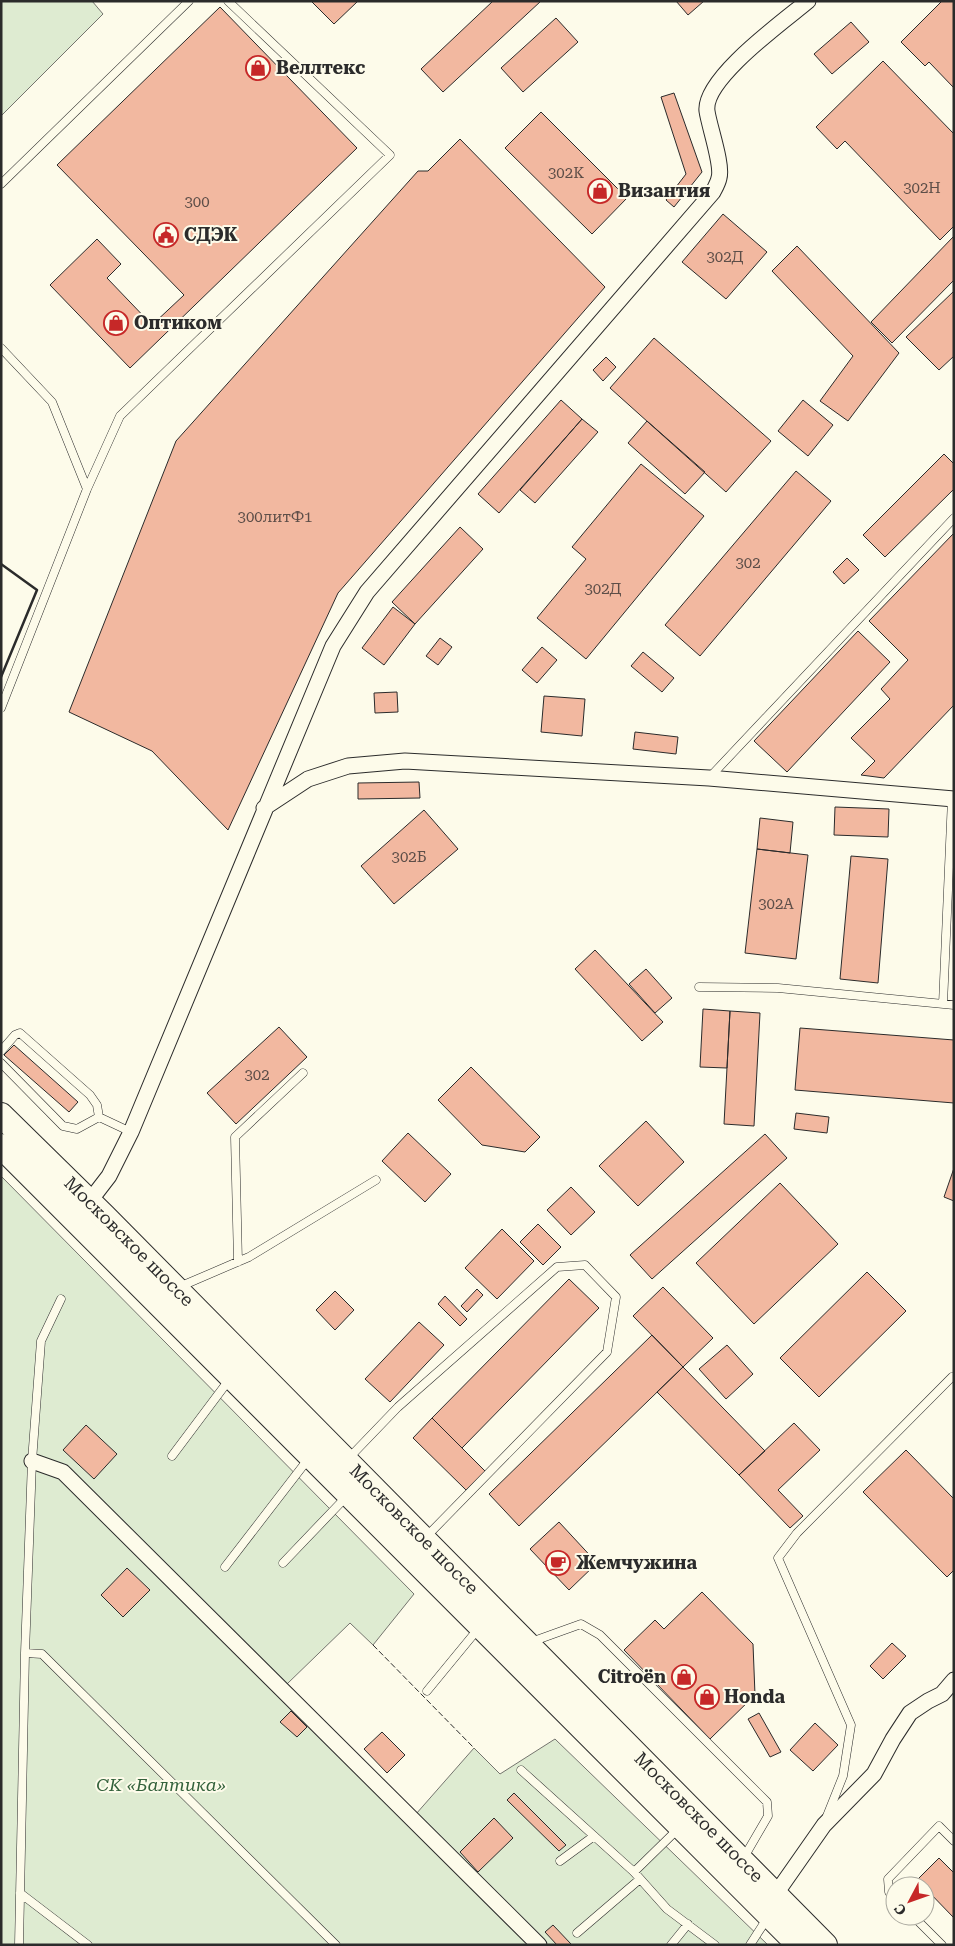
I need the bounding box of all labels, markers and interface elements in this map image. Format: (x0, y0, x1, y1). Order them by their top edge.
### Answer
shop icon: Веллтекс (245, 55, 271, 81)
place label: Веллтекс (276, 57, 365, 78)
house number: 302К (548, 164, 584, 182)
shop icon: Византия (587, 178, 613, 204)
house number: 302Н (903, 179, 941, 197)
place label: Византия (618, 180, 710, 201)
house number: 300 (184, 193, 210, 211)
public building icon: СДЭК (153, 222, 179, 248)
place label: СДЭК (184, 224, 238, 245)
house number: 302Д (706, 248, 744, 266)
shop icon: Оптиком (103, 310, 129, 336)
place label: Оптиком (134, 312, 222, 333)
house number: 300литФ1 (238, 508, 312, 526)
house number: 302 (735, 554, 761, 572)
house number: 302Д (584, 580, 622, 598)
house number: 302Б (392, 848, 427, 866)
house number: 302А (758, 895, 794, 913)
house number: 302 (244, 1066, 270, 1084)
street label: Московское шоссе (60, 1172, 198, 1310)
street label: Московское шоссе (346, 1460, 483, 1598)
cafe icon: Жемчужина (545, 1550, 571, 1576)
place label: Жемчужина (576, 1552, 698, 1573)
shop icon: Citroën (671, 1664, 697, 1690)
place label: Citroën (598, 1666, 666, 1687)
shop icon: Honda (694, 1684, 720, 1710)
place label: Honda (724, 1686, 785, 1707)
street label: Московское шоссе (630, 1748, 768, 1886)
park label: СК «Балтика» (96, 1774, 226, 1795)
north arrow (885, 1876, 935, 1926)
text: С (891, 1900, 909, 1918)

